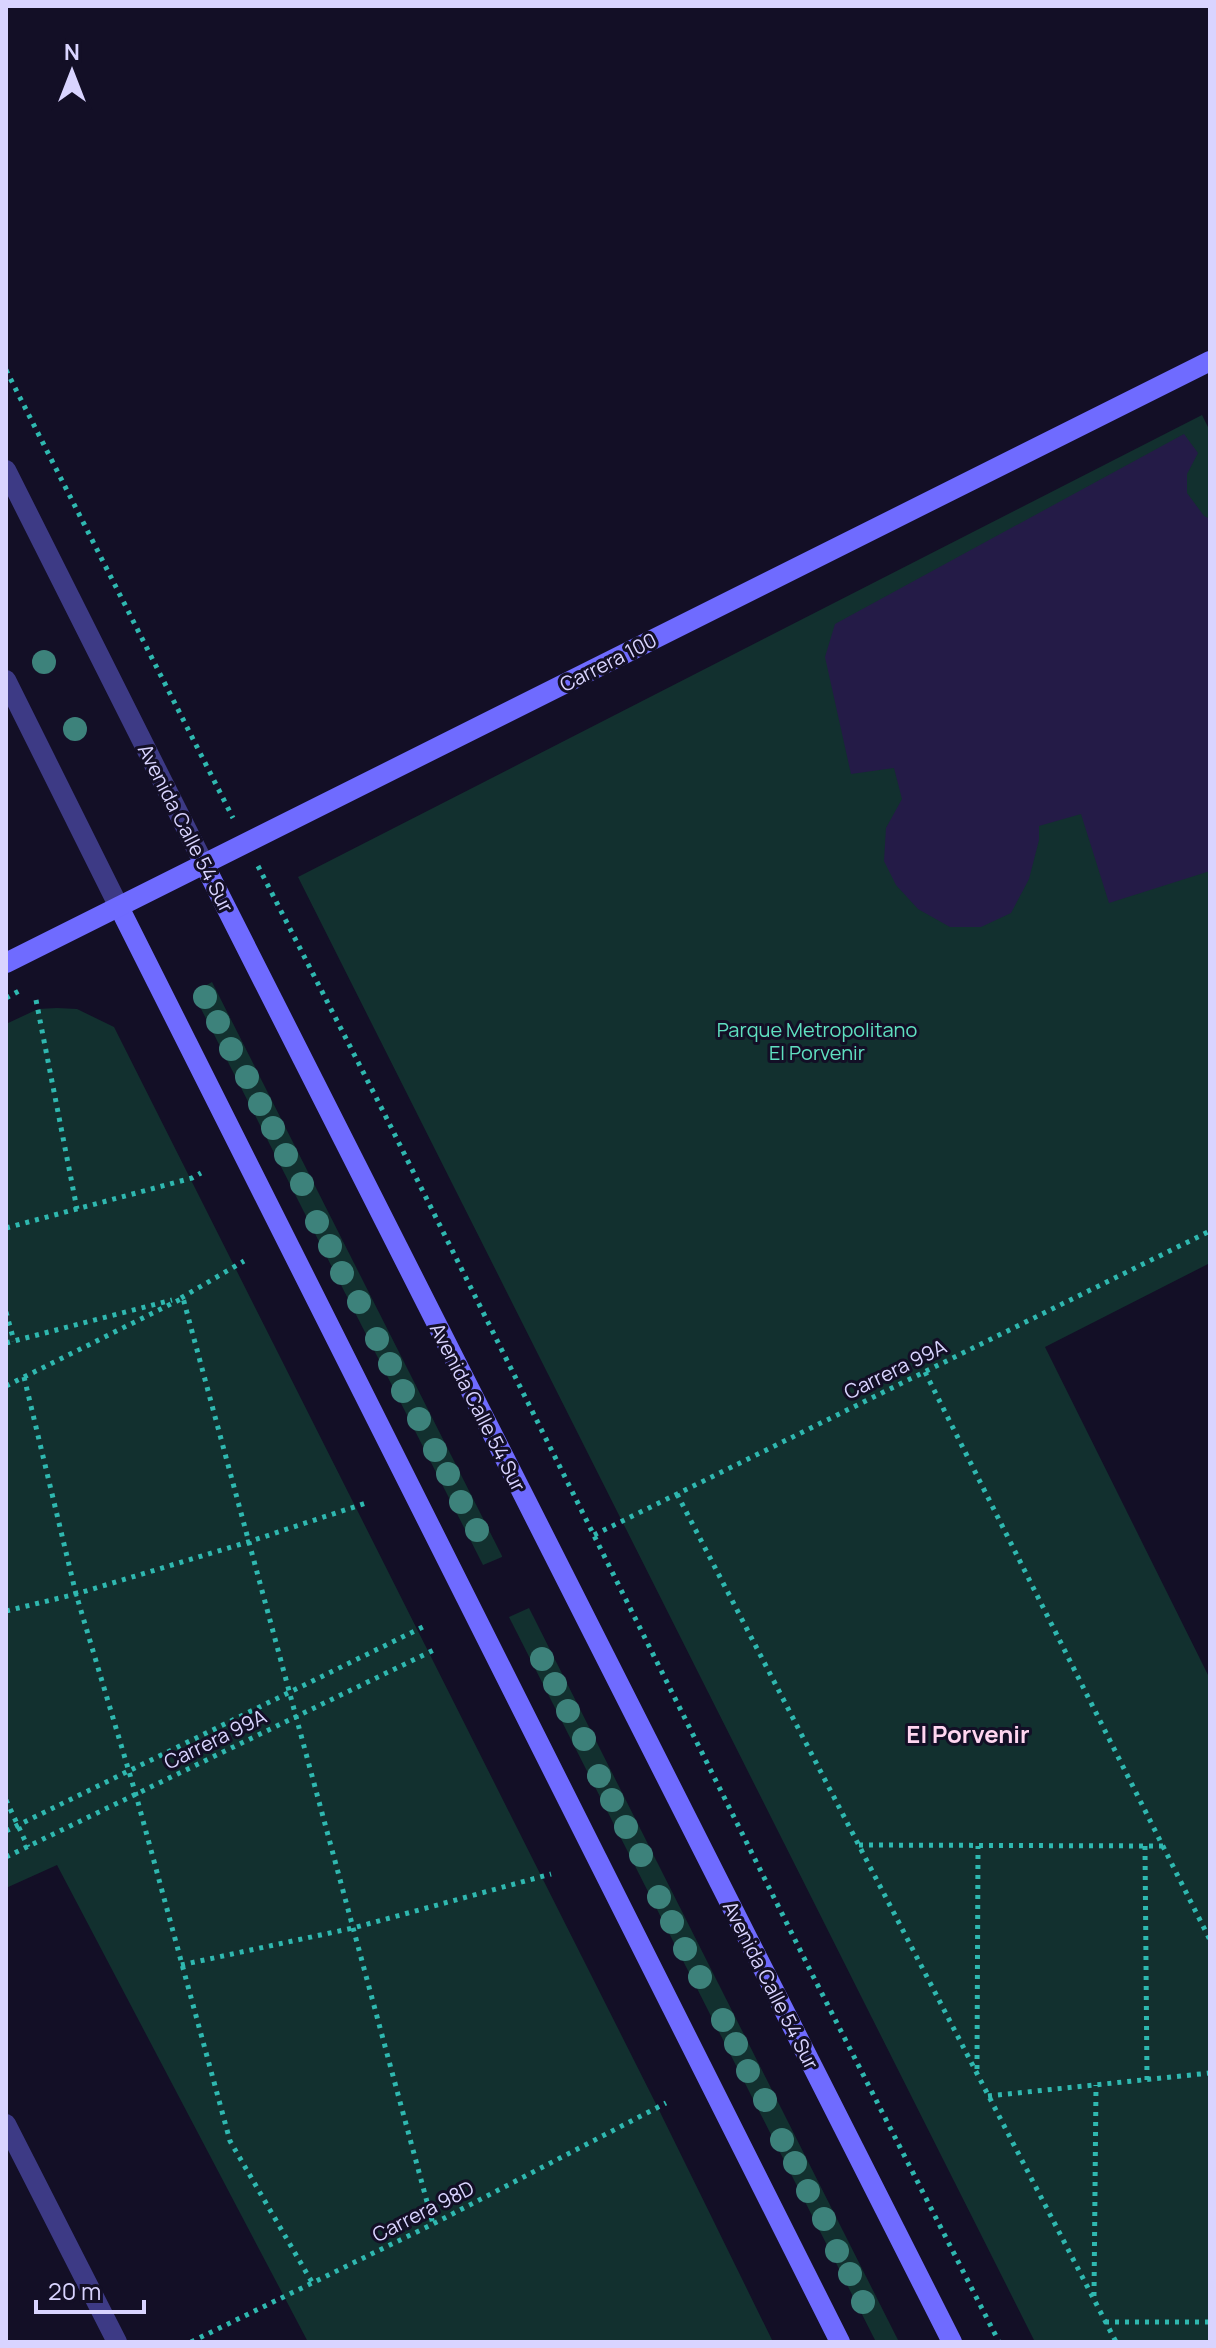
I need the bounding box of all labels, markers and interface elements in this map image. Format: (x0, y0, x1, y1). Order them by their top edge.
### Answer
north arrow (32, 32, 112, 112)
text: N (64, 37, 80, 67)
street label: Carrera 100 (555, 626, 661, 698)
street label: Avenida Calle 54 Sur (132, 739, 240, 917)
park label: Parque Metropolitano El Porvenir (717, 1016, 917, 1066)
street label: Avenida Calle 54 Sur (424, 1318, 532, 1496)
street label: Carrera 99A (839, 1332, 951, 1405)
street label: Carrera 99A (159, 1702, 271, 1775)
district label: El Porvenir (906, 1717, 1030, 1750)
street label: Avenida Calle 54 Sur (717, 1896, 825, 2074)
street label: Carrera 98D (368, 2174, 478, 2248)
scale bar (36, 2264, 144, 2314)
text: 20 m (48, 2274, 101, 2307)

